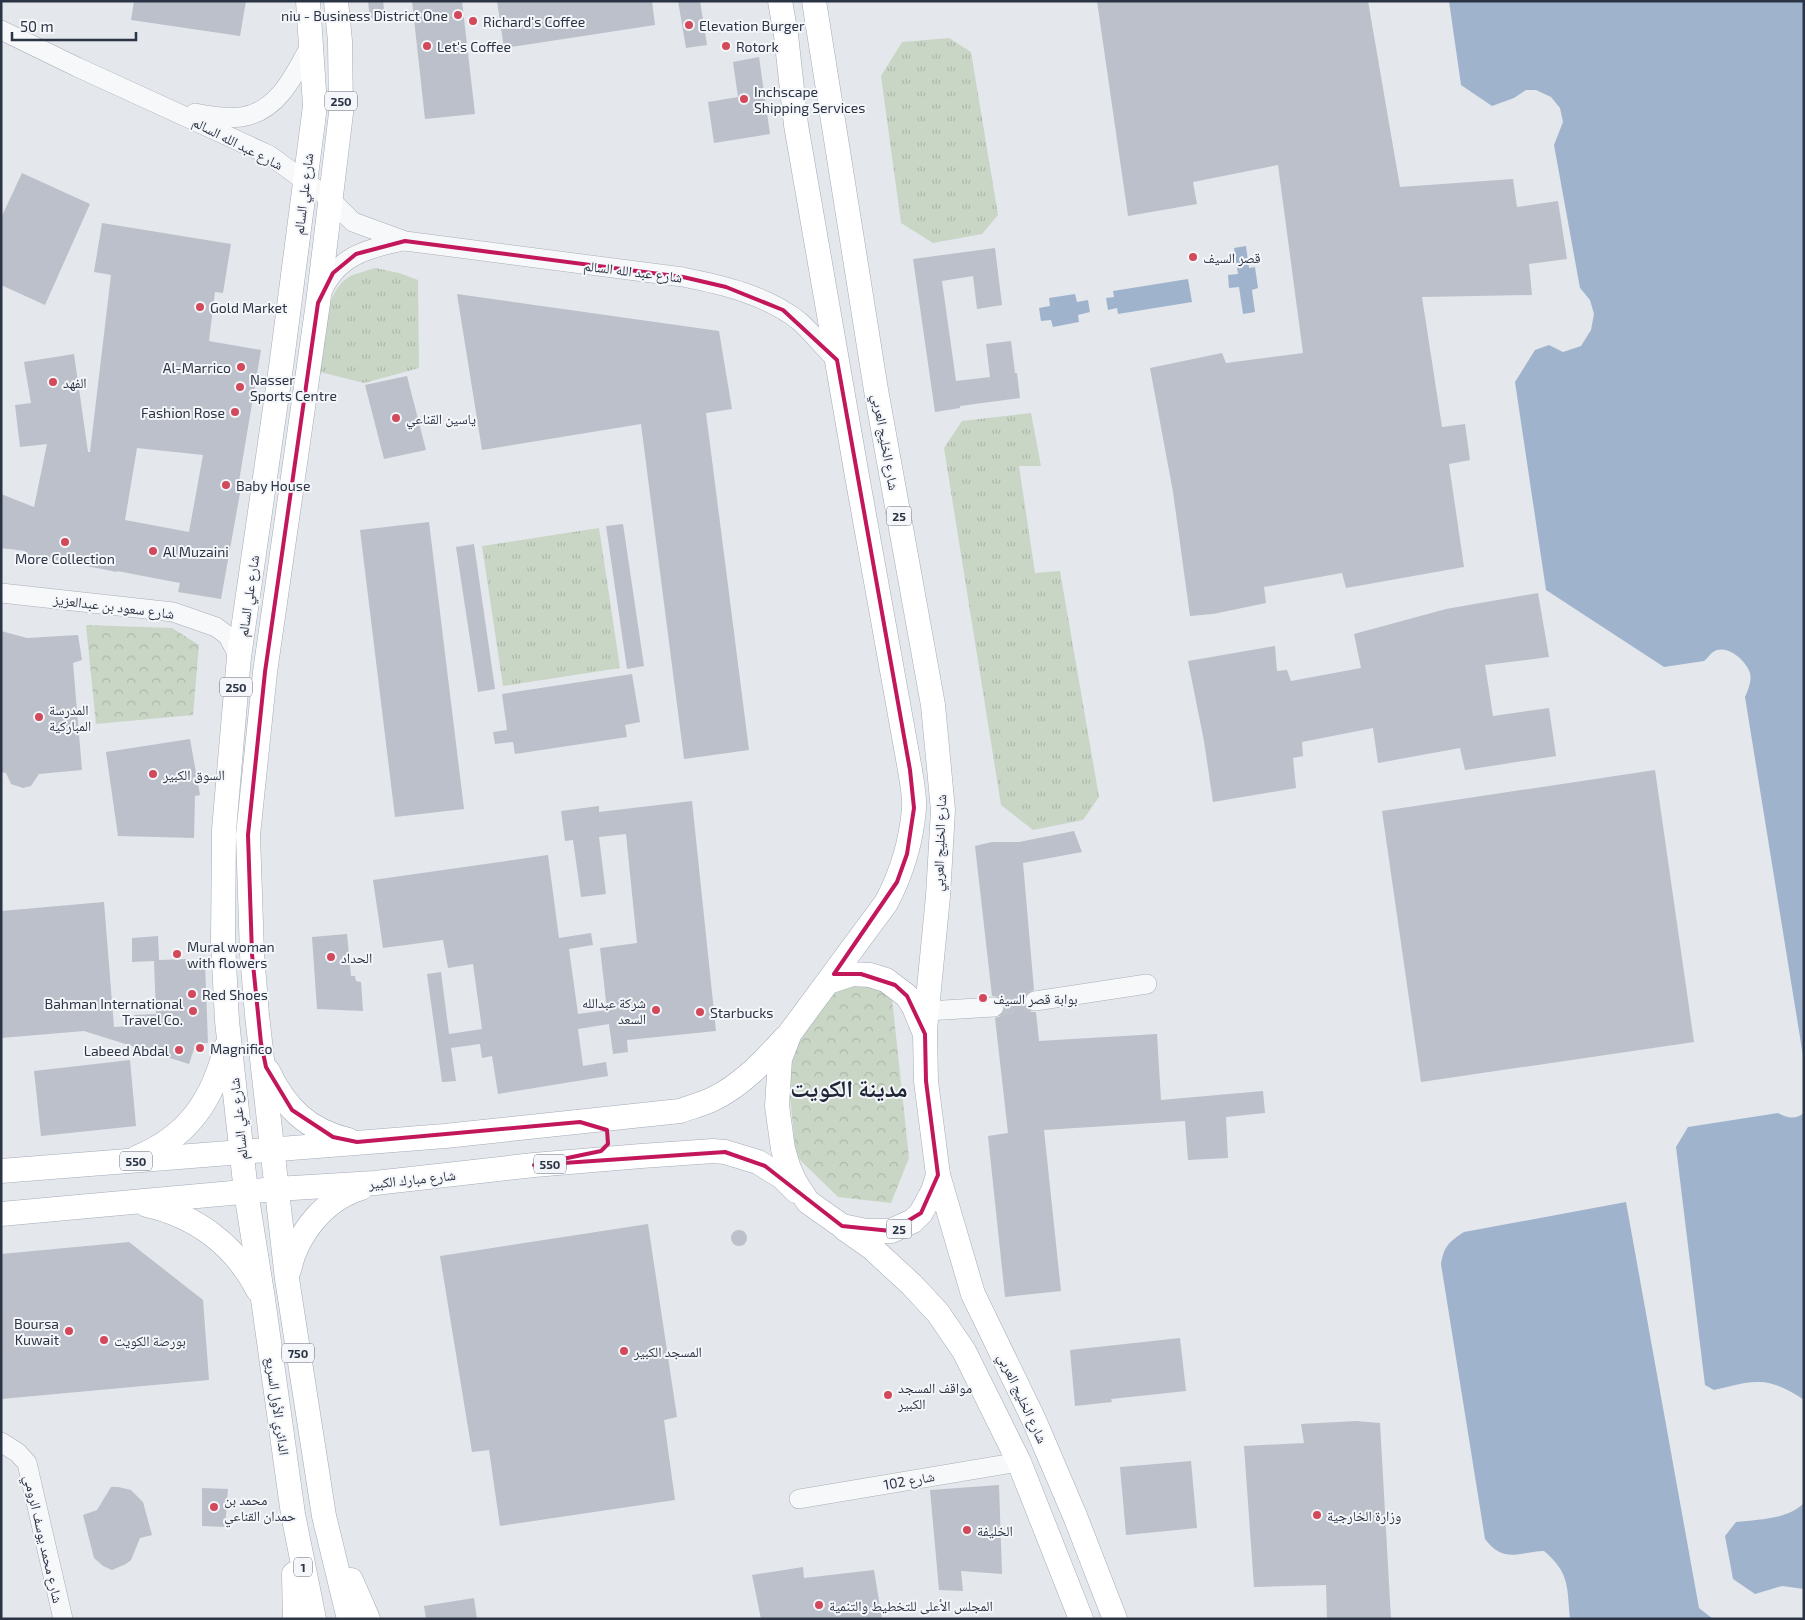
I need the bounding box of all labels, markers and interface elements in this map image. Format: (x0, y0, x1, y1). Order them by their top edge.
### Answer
place label: niu - Business District One (281, 7, 448, 24)
marker: niu - Business District One (452, 9, 464, 21)
scale bar (12, 10, 136, 42)
place label: Richard's Coffee (483, 13, 585, 30)
marker: Richard's Coffee (467, 15, 479, 27)
text: 50 m (20, 17, 54, 35)
place label: Elevation Burger (699, 17, 805, 34)
marker: Elevation Burger (683, 19, 695, 31)
place label: Let's Coffee (437, 38, 511, 55)
place label: Rotork (736, 38, 779, 55)
marker: Let's Coffee (421, 40, 433, 52)
marker: Rotork (720, 40, 732, 52)
place label: Inchscape Shipping Services (754, 83, 865, 116)
road number: 250 (325, 92, 357, 110)
marker: Inchscape Shipping Services (738, 93, 750, 105)
street label: شارع عبد الله السالم (189, 113, 286, 175)
street label: شارع علي السالم (290, 152, 320, 236)
place label: قصر السيف (1203, 249, 1261, 267)
marker: قصر السيف (1187, 251, 1199, 263)
street label: شارع عبد الله السالم (582, 257, 683, 287)
place label: Gold Market (210, 299, 287, 316)
marker: Gold Market (194, 301, 206, 313)
place label: Al-Marrico (163, 359, 231, 376)
marker: Al-Marrico (235, 361, 247, 373)
place label: Nasser Sports Centre (250, 371, 337, 404)
place label: الفهد (63, 374, 87, 391)
marker: الفهد (47, 376, 59, 388)
marker: Nasser Sports Centre (234, 381, 246, 393)
street label: شارع الخليج العربي (866, 393, 903, 492)
place label: Fashion Rose (141, 404, 225, 421)
marker: Fashion Rose (229, 406, 241, 418)
place label: ياسين القناعي (406, 410, 476, 430)
marker: ياسين القناعي (390, 412, 402, 424)
place label: Baby House (236, 477, 310, 494)
marker: Baby House (220, 479, 232, 491)
road number: 25 (886, 506, 912, 526)
marker: More Collection (59, 536, 71, 548)
place label: Al Muzaini (163, 543, 229, 560)
marker: Al Muzaini (147, 545, 159, 557)
place label: More Collection (15, 550, 115, 567)
street label: شارع علي السالم (234, 554, 266, 639)
street label: شارع سعود بن عبدالعزيز (51, 590, 175, 624)
road number: 250 (220, 678, 252, 696)
place label: المدرسة المباركية (49, 701, 91, 735)
marker: المدرسة المباركية (33, 711, 45, 723)
place label: السوق الكبير (162, 766, 225, 784)
marker: السوق الكبير (147, 768, 159, 780)
street label: شارع الخليج العربي (929, 794, 953, 892)
place label: Mural woman with flowers (187, 938, 275, 971)
marker: Mural woman with flowers (171, 948, 183, 960)
place label: الحداد (341, 949, 372, 966)
marker: الحداد (325, 951, 337, 963)
place label: Red Shoes (202, 986, 268, 1003)
marker: Red Shoes (186, 988, 198, 1000)
place label: بوابة قصر السيف (993, 990, 1078, 1008)
marker: بوابة قصر السيف (977, 992, 989, 1004)
place label: شركة عبدالله السعد (582, 994, 646, 1027)
place label: Bahman International Travel Co. (44, 995, 184, 1028)
marker: شركة عبدالله السعد (650, 1004, 662, 1016)
place label: Starbucks (710, 1004, 773, 1021)
marker: Bahman International Travel Co. (187, 1005, 199, 1017)
marker: Starbucks (694, 1006, 706, 1018)
place label: Magnifico (210, 1040, 273, 1057)
place label: Labeed Abdal (84, 1042, 170, 1059)
marker: Magnifico (194, 1042, 206, 1054)
marker: Labeed Abdal (173, 1044, 185, 1056)
district label: مدينة الكويت (790, 1073, 908, 1102)
street label: شارع علي السالم (225, 1077, 254, 1161)
road number: 550 (120, 1152, 152, 1170)
road number: 550 (534, 1154, 566, 1174)
street label: شارع مبارك الكبير (367, 1166, 457, 1194)
road number: 25 (886, 1220, 912, 1238)
place label: Boursa Kuwait (14, 1315, 59, 1348)
marker: Boursa Kuwait (63, 1325, 75, 1337)
place label: بورصة الكويت (114, 1332, 186, 1350)
marker: بورصة الكويت (98, 1334, 110, 1346)
place label: المسجد الكبير (633, 1343, 702, 1361)
road number: 750 (282, 1344, 314, 1362)
marker: المسجد الكبير (618, 1345, 630, 1357)
street label: شارع الخليج العربي (991, 1350, 1051, 1447)
street label: الدائري الأول السريع (259, 1356, 293, 1457)
place label: مواقف المسجد الكبير (897, 1379, 972, 1413)
marker: مواقف المسجد الكبير (882, 1389, 894, 1401)
street label: شارع 102 (882, 1467, 936, 1495)
street label: شارع محمد يوسف الرومي (18, 1473, 67, 1605)
place label: محمد بن حمدان القناعي (224, 1491, 296, 1527)
marker: محمد بن حمدان القناعي (208, 1501, 220, 1513)
place label: وزارة الخارجية (1327, 1507, 1401, 1525)
marker: وزارة الخارجية (1311, 1509, 1323, 1521)
place label: الخليفة (977, 1522, 1013, 1539)
marker: الخليفة (961, 1524, 973, 1536)
road number: 1 (294, 1558, 312, 1576)
place label: المجلس الأعلى للتخطيط والتنمية (829, 1597, 993, 1615)
marker: المجلس الأعلى للتخطيط والتنمية (813, 1599, 825, 1611)

